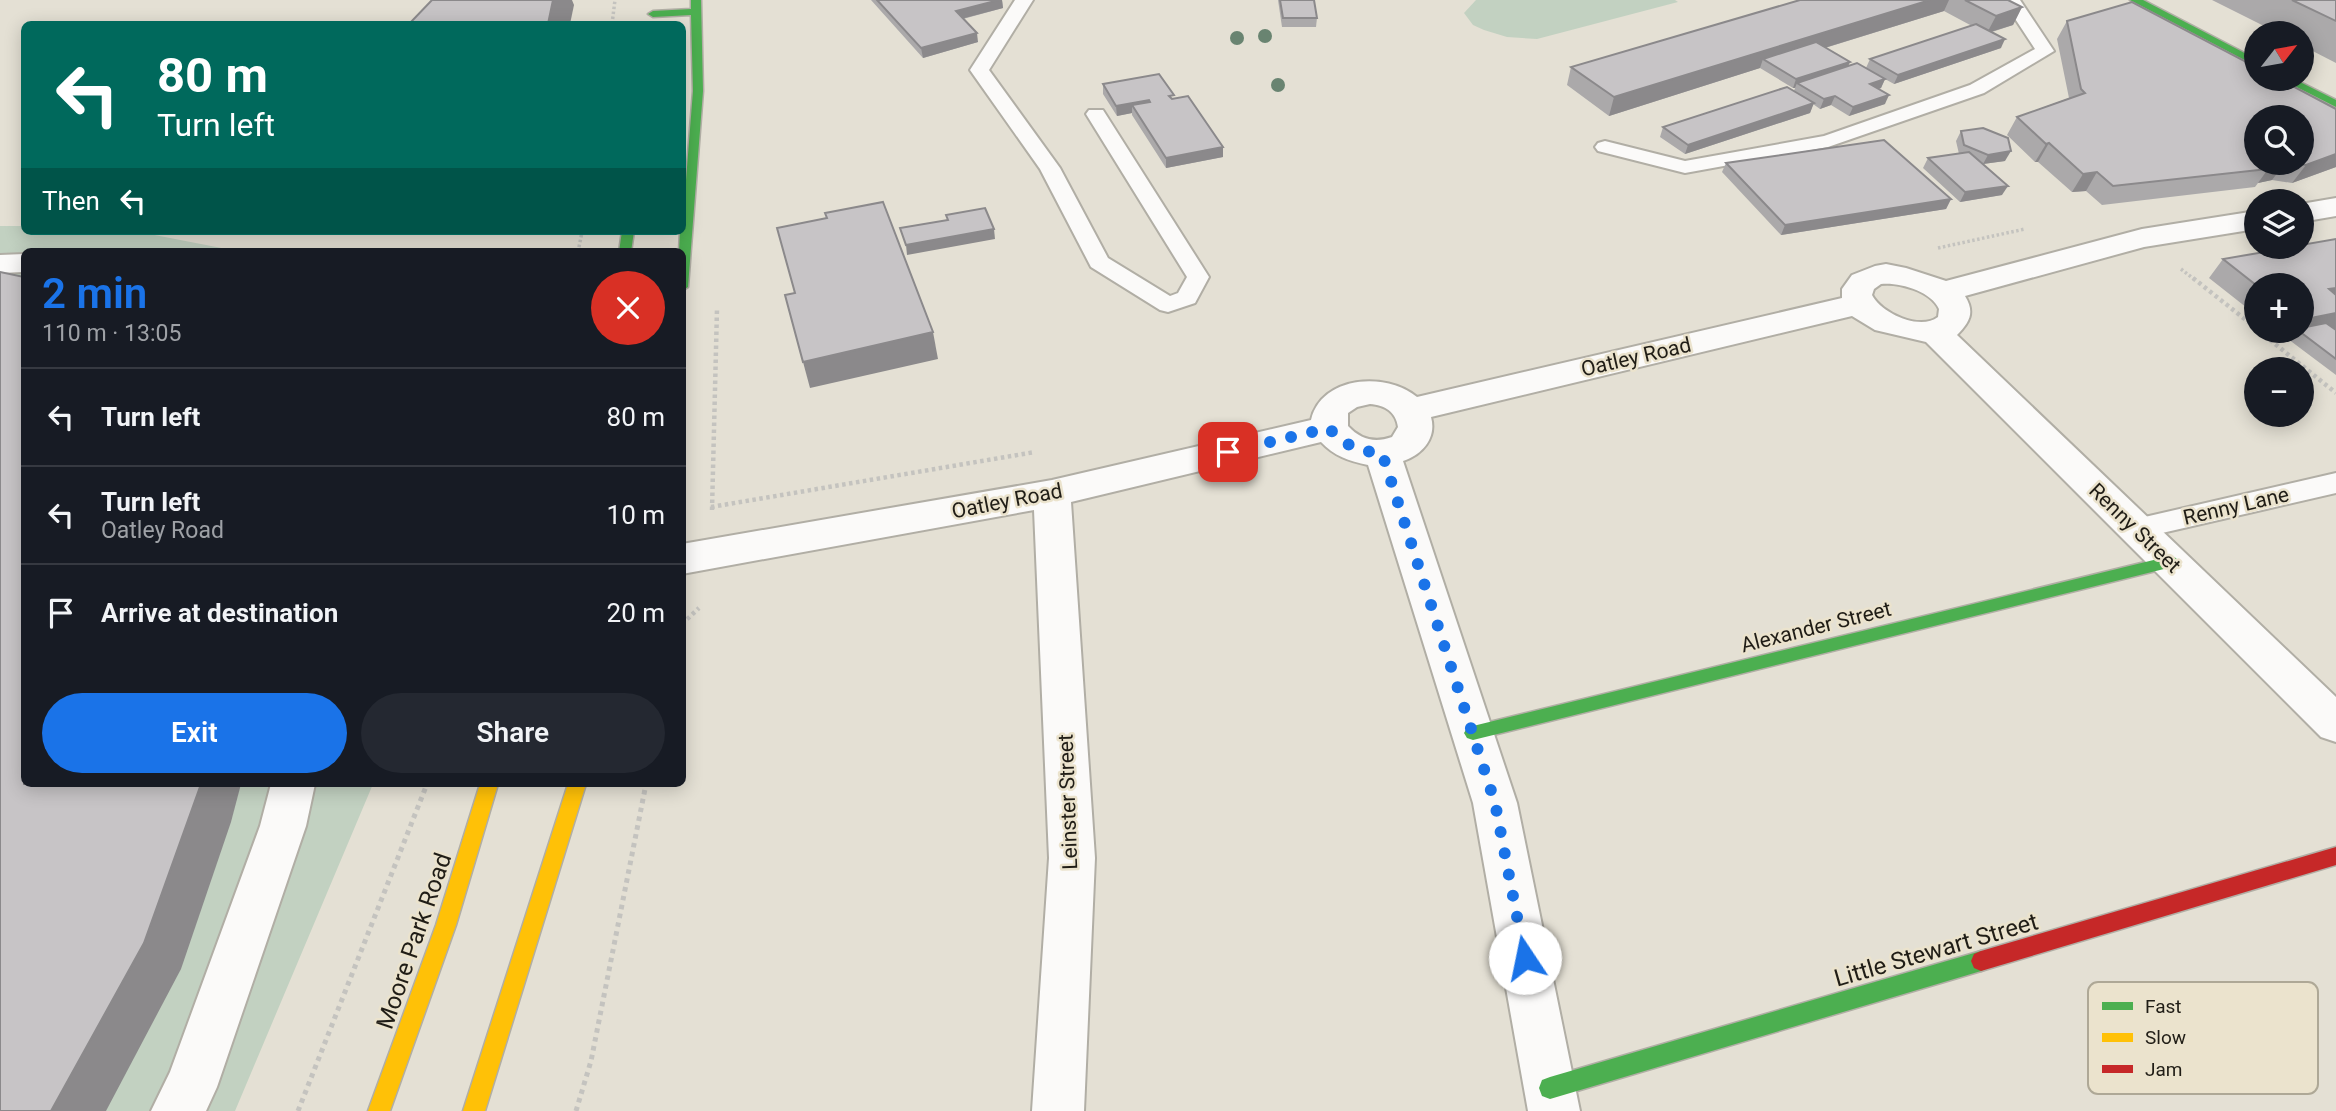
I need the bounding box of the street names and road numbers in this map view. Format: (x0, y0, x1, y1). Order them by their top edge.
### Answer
street label: Oatley Road (1579, 333, 1693, 381)
street label: Renny Street (2084, 478, 2186, 578)
street label: Oatley Road (950, 479, 1064, 523)
street label: Renny Lane (2181, 482, 2291, 530)
street label: Alexander Street (1738, 597, 1894, 657)
street label: Leinster Street (1054, 734, 1082, 870)
street label: Moore Park Road (371, 849, 457, 1033)
street label: Little Stewart Street (1831, 907, 2041, 993)

